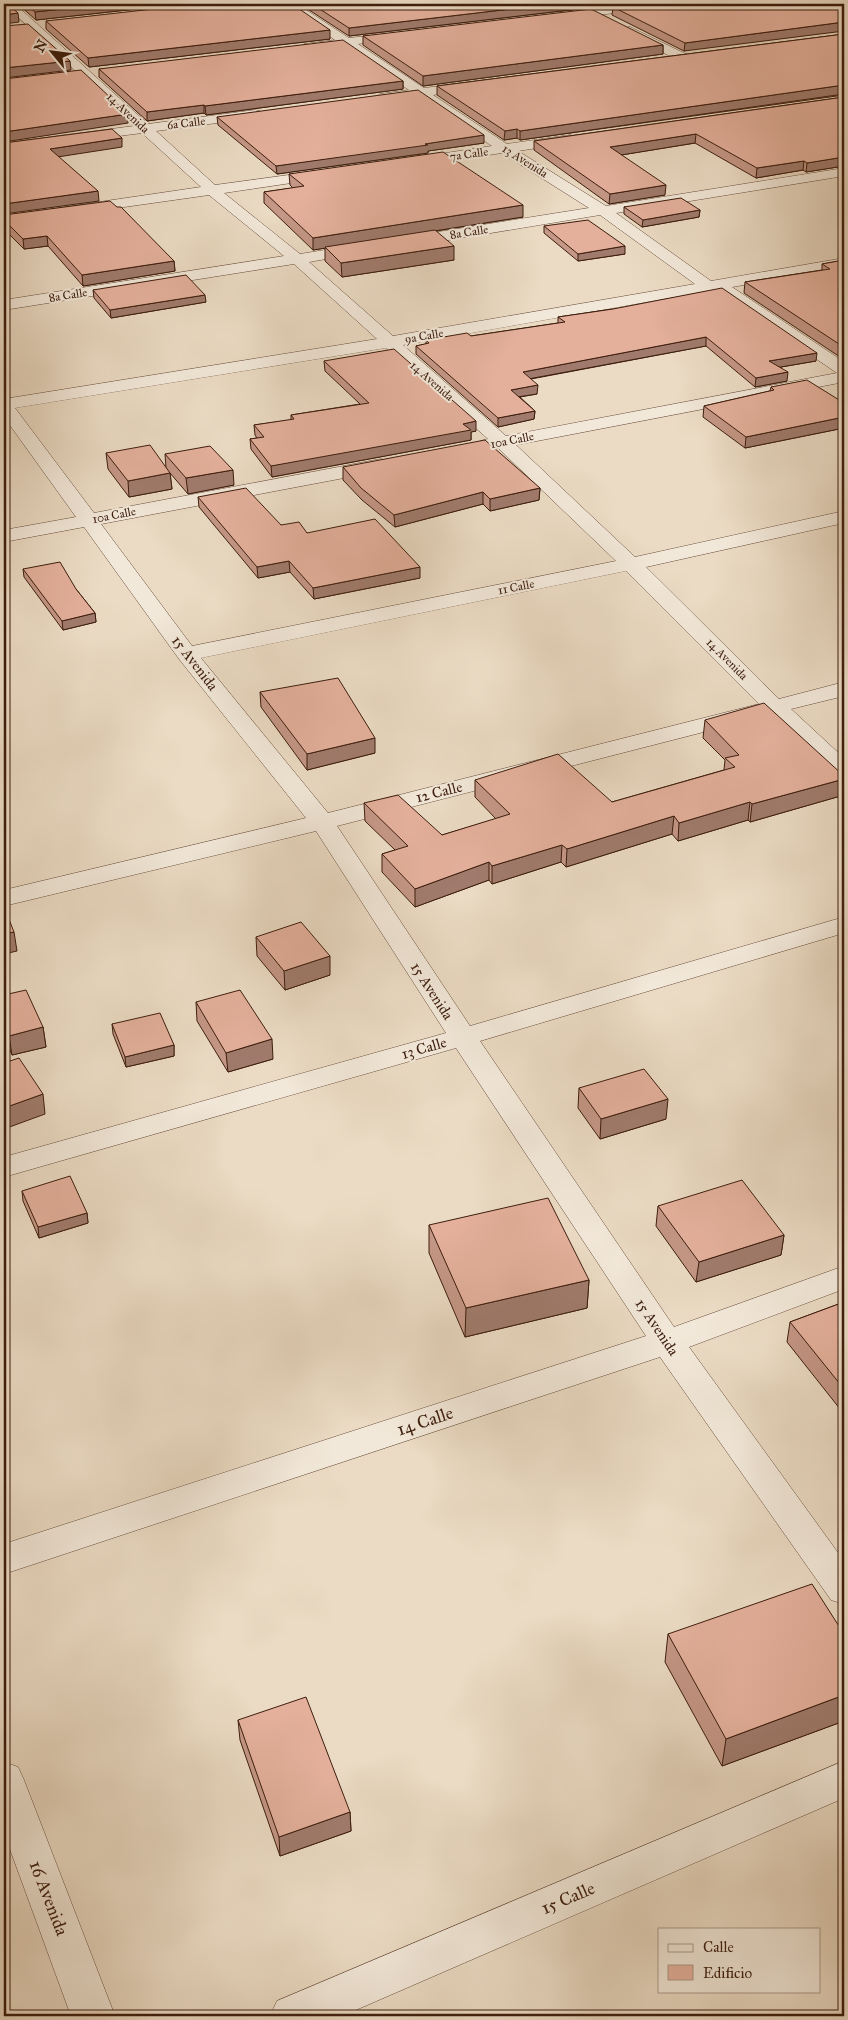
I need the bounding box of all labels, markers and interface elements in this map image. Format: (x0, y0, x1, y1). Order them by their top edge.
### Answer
north arrow (28, 28, 78, 78)
text: N (31, 37, 51, 55)
street label: 14 Avenida (104, 90, 153, 137)
street label: 6a Calle (166, 114, 206, 132)
street label: 13 Avenida (500, 142, 551, 181)
street label: 7a Calle (449, 144, 489, 164)
street label: 8a Calle (449, 222, 489, 242)
street label: 8a Calle (48, 285, 88, 305)
street label: 9a Calle (404, 326, 444, 346)
street label: 14 Avenida (407, 358, 457, 404)
street label: 10a Calle (489, 429, 535, 451)
street label: 10a Calle (91, 504, 137, 526)
street label: 11 Calle (497, 577, 535, 597)
street label: 15 Avenida (168, 632, 222, 695)
street label: 14 Avenida (703, 635, 751, 683)
street label: 12 Calle (414, 778, 464, 806)
street label: 15 Avenida (407, 959, 458, 1024)
street label: 13 Calle (399, 1033, 449, 1063)
street label: 15 Avenida (631, 1295, 683, 1359)
street label: 14 Calle (394, 1402, 456, 1440)
street label: 16 Avenida (25, 1857, 74, 1939)
street label: 15 Calle (538, 1877, 598, 1919)
legend (658, 1928, 820, 1992)
text: Calle (703, 1938, 734, 1956)
text: Edificio (703, 1964, 752, 1982)

